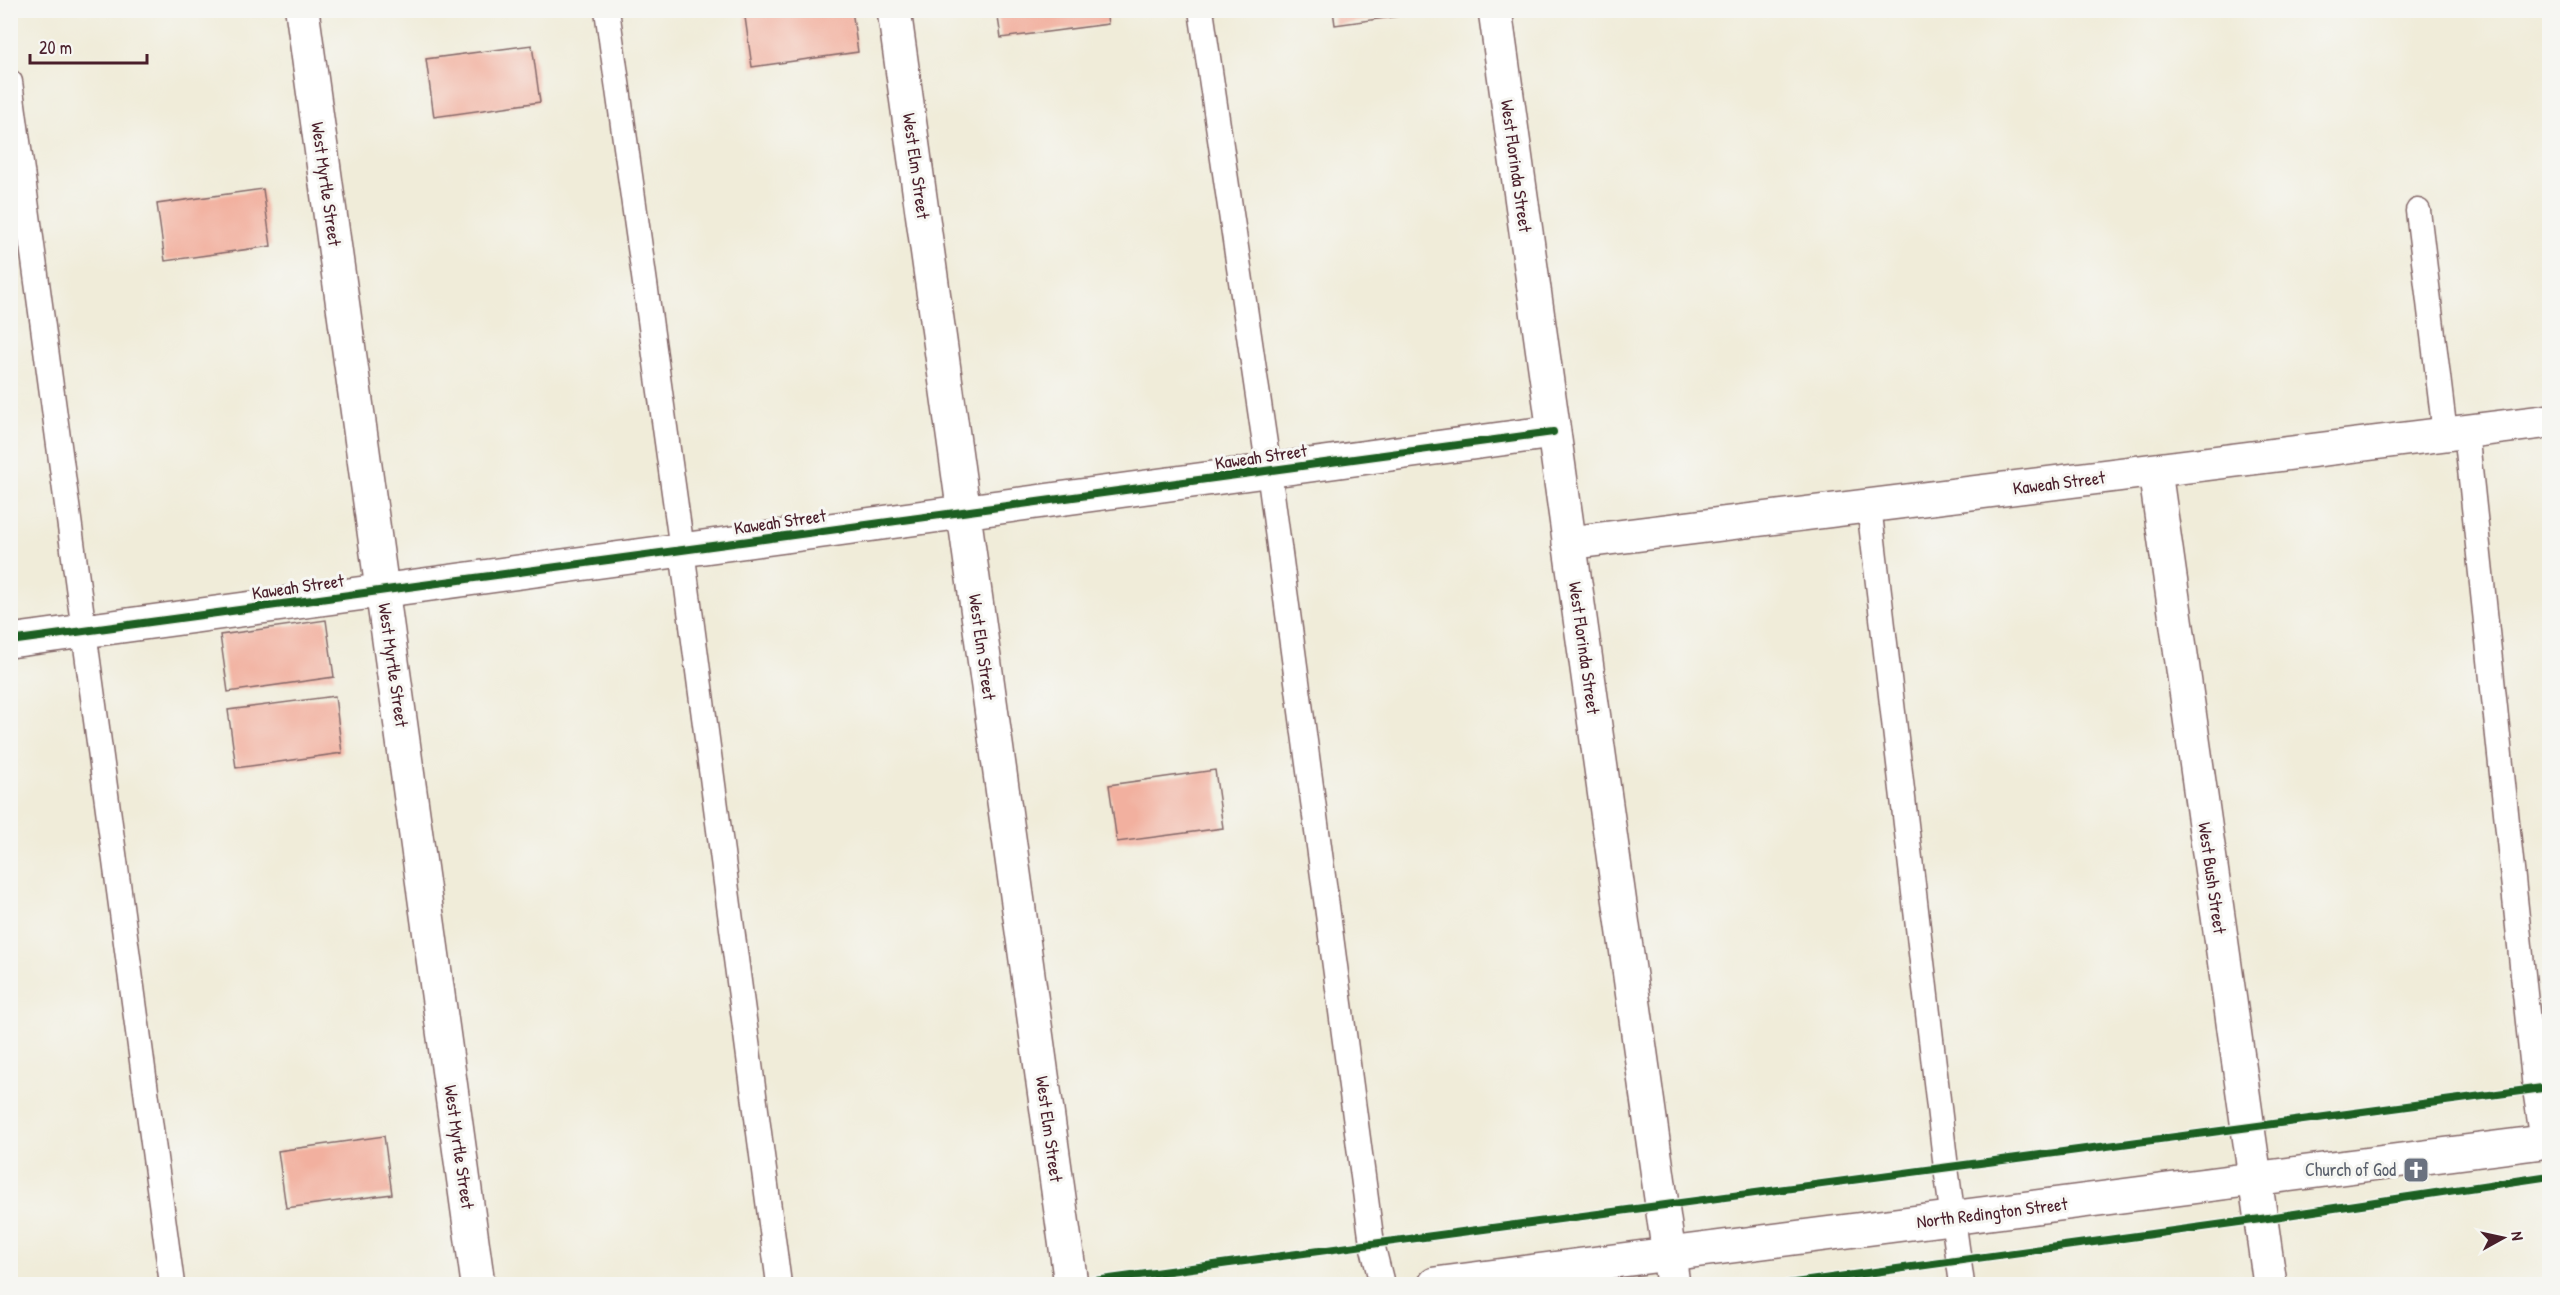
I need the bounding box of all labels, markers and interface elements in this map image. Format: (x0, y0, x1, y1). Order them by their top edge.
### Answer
scale bar (30, 27, 147, 65)
text: 20 m (39, 35, 72, 60)
street label: West Florinda Street (1495, 98, 1538, 235)
street label: West Elm Street (897, 111, 936, 221)
street label: West Myrtle Street (305, 120, 348, 248)
street label: Kaweah Street (1213, 438, 1309, 475)
street label: Kaweah Street (2011, 464, 2107, 501)
street label: Kaweah Street (732, 503, 828, 540)
street label: Kaweah Street (250, 568, 346, 605)
street label: West Florinda Street (1563, 580, 1606, 717)
street label: West Elm Street (963, 592, 1002, 702)
street label: West Myrtle Street (372, 601, 415, 729)
street label: West Bush Street (2192, 821, 2233, 936)
street label: West Elm Street (1030, 1074, 1069, 1184)
street label: West Myrtle Street (438, 1083, 481, 1211)
church icon: Church of God (2401, 1155, 2431, 1185)
place label: Church of God (2305, 1157, 2396, 1182)
street label: North Redington Street (1915, 1191, 2070, 1234)
north arrow (2473, 1208, 2533, 1268)
text: N (2506, 1230, 2529, 1242)

